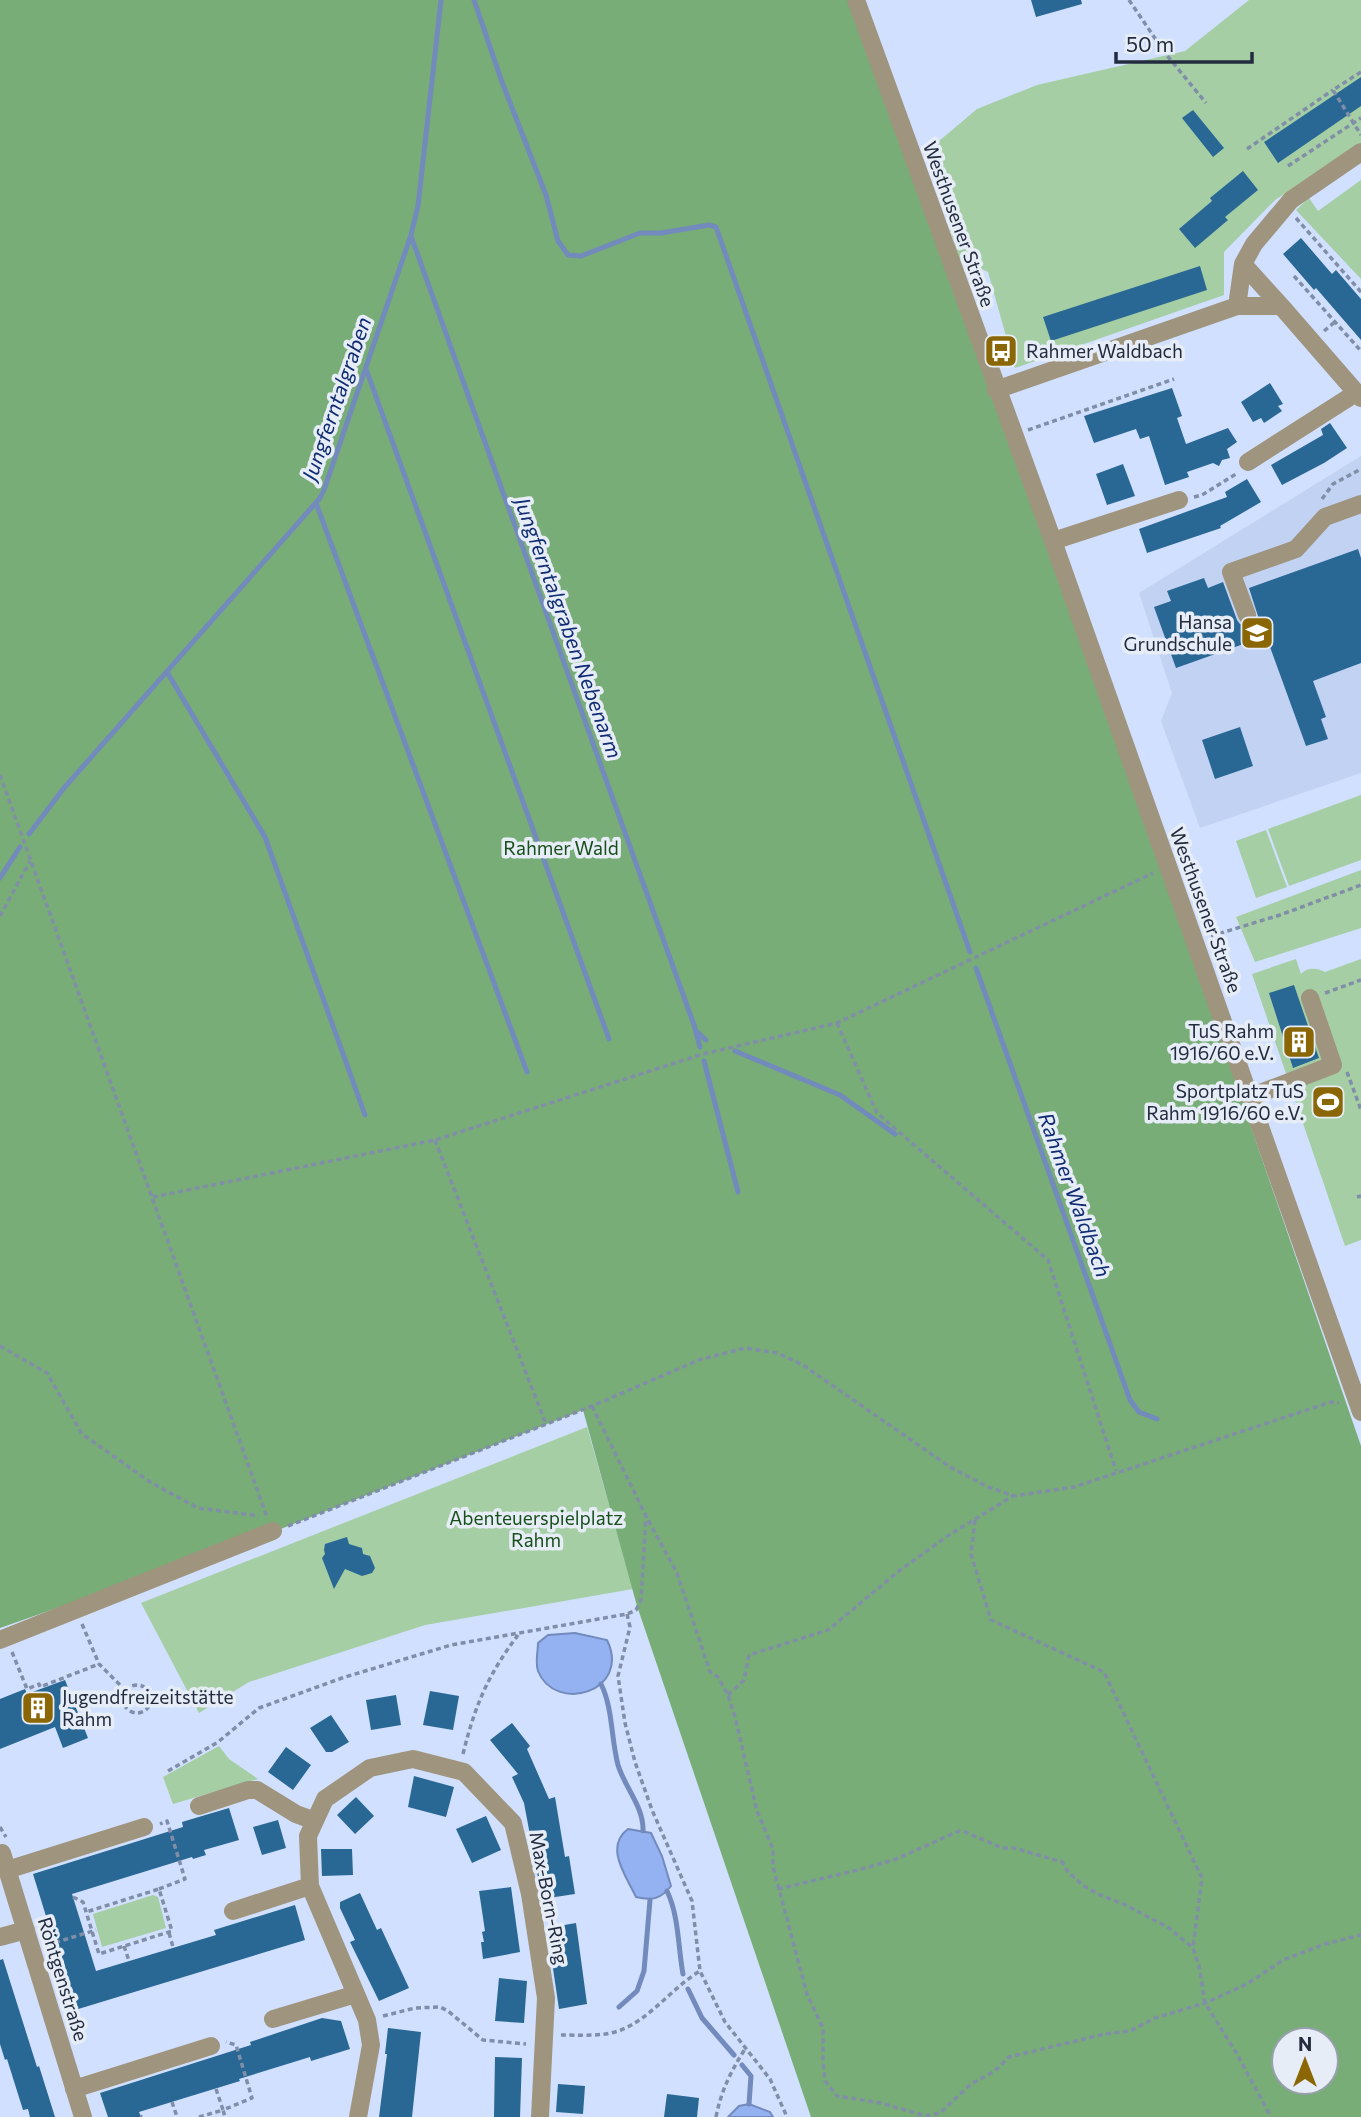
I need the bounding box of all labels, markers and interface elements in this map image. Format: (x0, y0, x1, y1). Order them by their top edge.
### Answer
scale bar (1116, 21, 1252, 65)
text: 50 m (1126, 31, 1174, 56)
street label: Westhusener Straße (919, 138, 1000, 310)
water label: Jungferntalgraben (295, 313, 375, 486)
bus stop icon: Rahmer Waldbach (982, 332, 1020, 370)
place label: Rahmer Waldbach (1026, 339, 1183, 362)
water label: Jungferntalgraben Nebenarm (510, 492, 628, 761)
place label: Hansa Grundschule (1124, 610, 1232, 655)
school or university icon: Hansa Grundschule (1238, 614, 1276, 652)
street label: Westhusener Straße (1166, 824, 1247, 996)
park label: Rahmer Wald (503, 836, 619, 859)
place label: TuS Rahm 1916/60 e.V. (1170, 1019, 1274, 1064)
building icon: TuS Rahm 1916/60 e.V. (1280, 1023, 1318, 1061)
place label: Sportplatz TuS Rahm 1916/60 e.V. (1146, 1079, 1304, 1124)
sports icon: Sportplatz TuS Rahm 1916/60 e.V. (1309, 1083, 1347, 1121)
water label: Rahmer Waldbach (1034, 1109, 1117, 1280)
park label: Abenteuerspielplatz Rahm (449, 1506, 623, 1551)
place label: Jugendfreizeitstätte Rahm (62, 1685, 234, 1730)
building icon: Jugendfreizeitstätte Rahm (19, 1689, 57, 1727)
street label: Max-Born-Ring (525, 1830, 574, 1966)
street label: Röntgenstraße (34, 1914, 93, 2044)
north arrow (1270, 2026, 1340, 2096)
text: N (1298, 2032, 1312, 2055)

